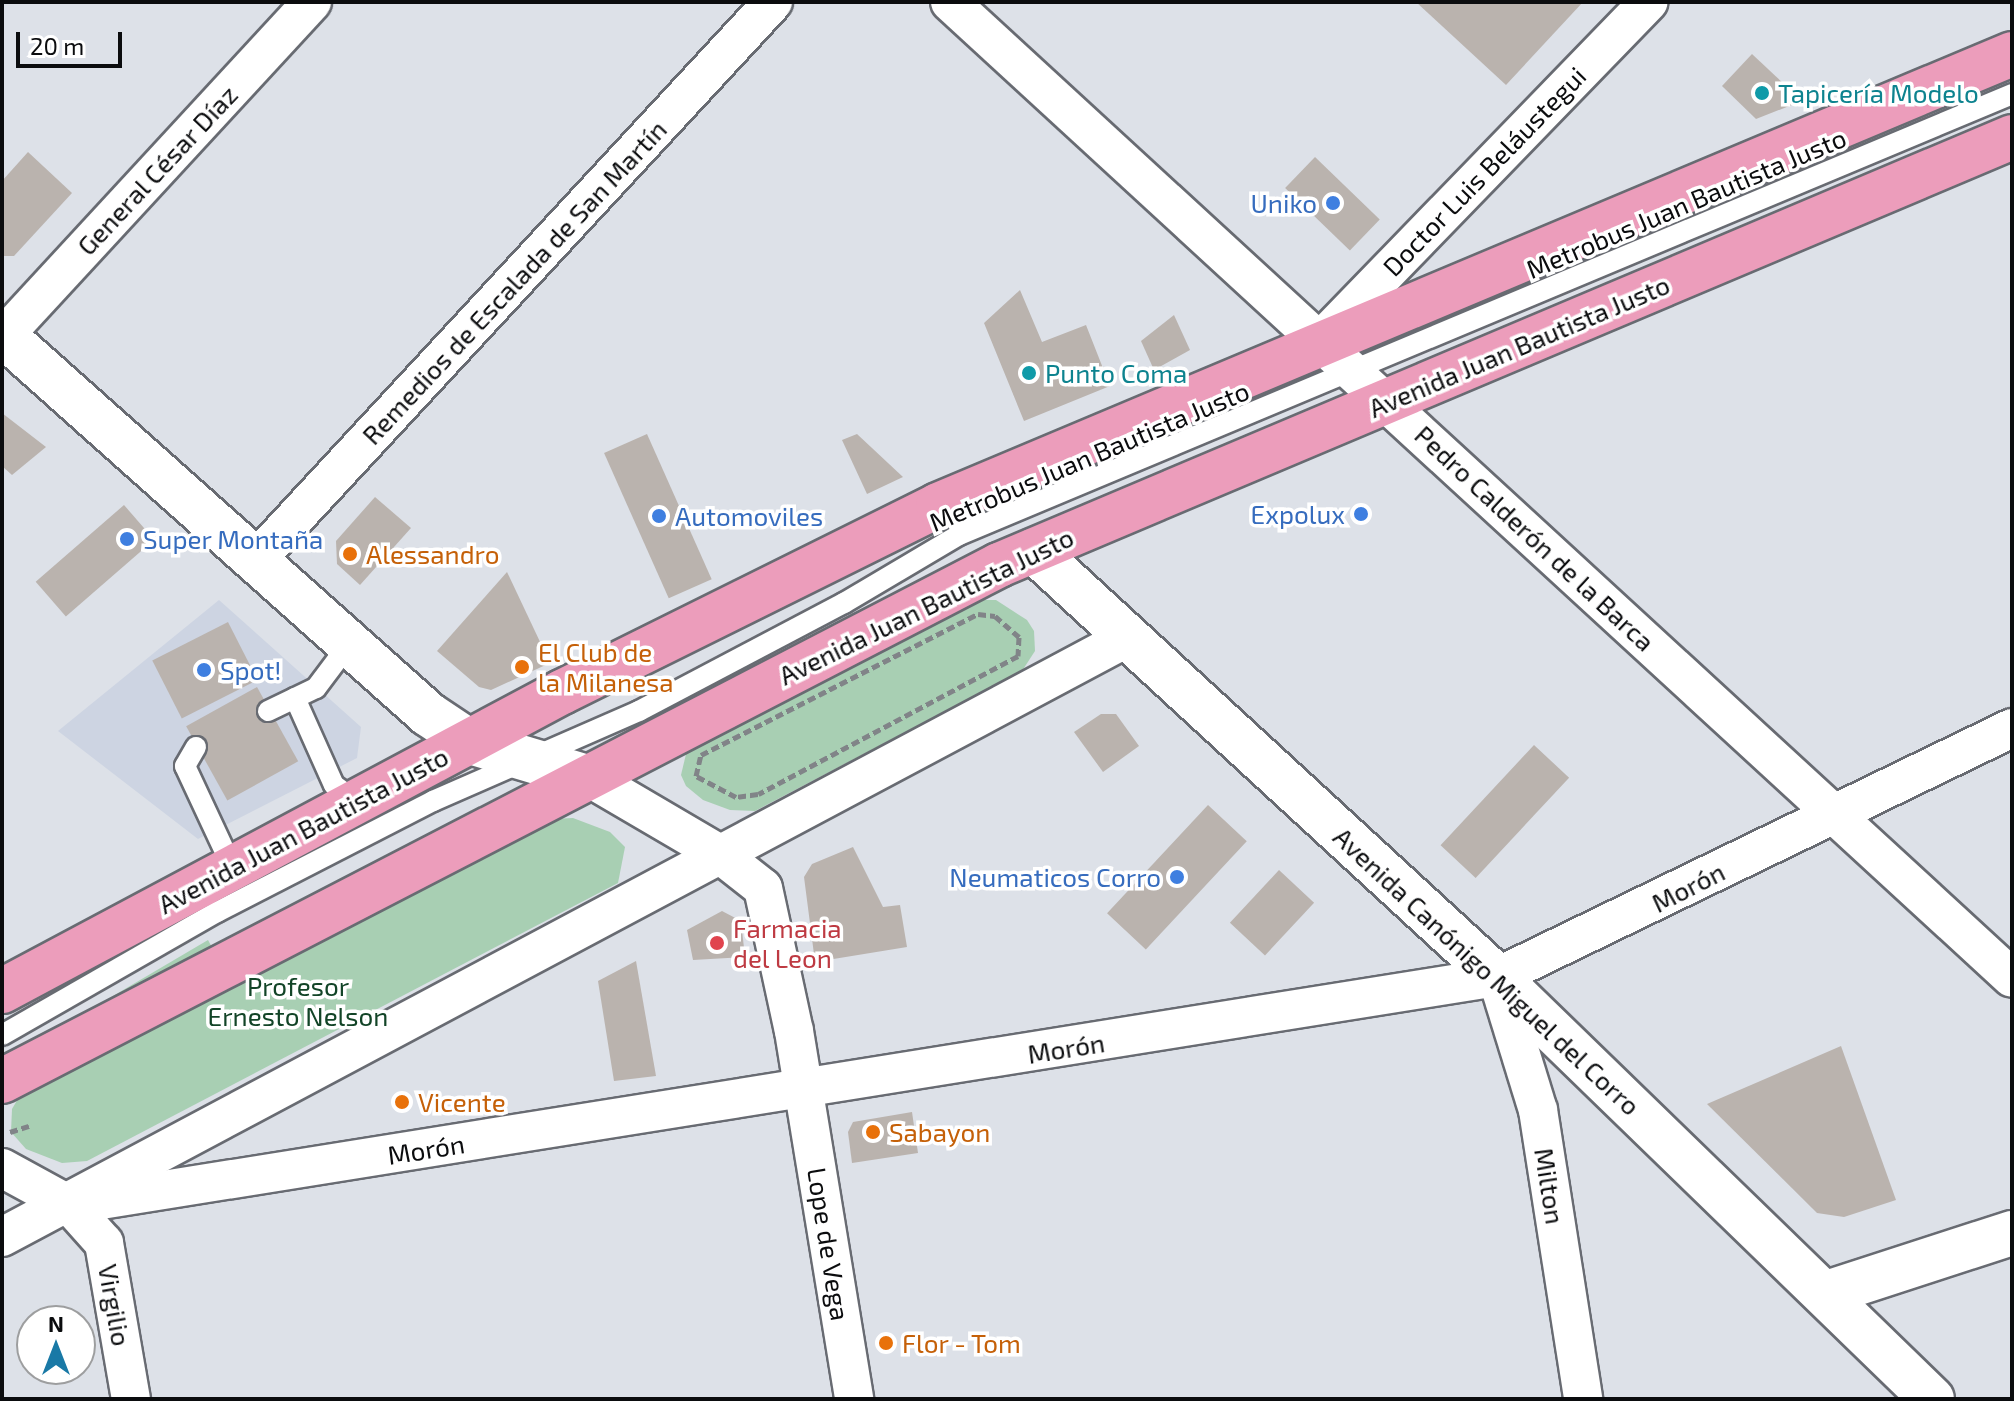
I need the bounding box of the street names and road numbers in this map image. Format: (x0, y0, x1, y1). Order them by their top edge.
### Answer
street label: Doctor Luis Beláustegui (1376, 60, 1592, 282)
street label: General César Díaz (70, 78, 244, 262)
street label: Remedios de Escalada de San Martín (355, 114, 673, 450)
street label: Metrobus Juan Bautista Justo (1521, 121, 1851, 285)
street label: Avenida Juan Bautista Justo (1363, 268, 1675, 424)
street label: Metrobus Juan Bautista Justo (924, 374, 1254, 538)
street label: Pedro Calderón de la Barca (1409, 419, 1661, 657)
street label: Avenida Juan Bautista Justo (773, 521, 1079, 691)
street label: Avenida Juan Bautista Justo (152, 740, 454, 920)
street label: Avenida Canónigo Miguel del Corro (1327, 820, 1647, 1122)
street label: Morón (1646, 856, 1730, 918)
street label: Morón (1025, 1027, 1107, 1069)
street label: Morón (385, 1128, 467, 1170)
street label: Milton (1529, 1146, 1571, 1226)
street label: Lope de Vega (801, 1165, 857, 1323)
street label: Virgilio (92, 1262, 138, 1348)

